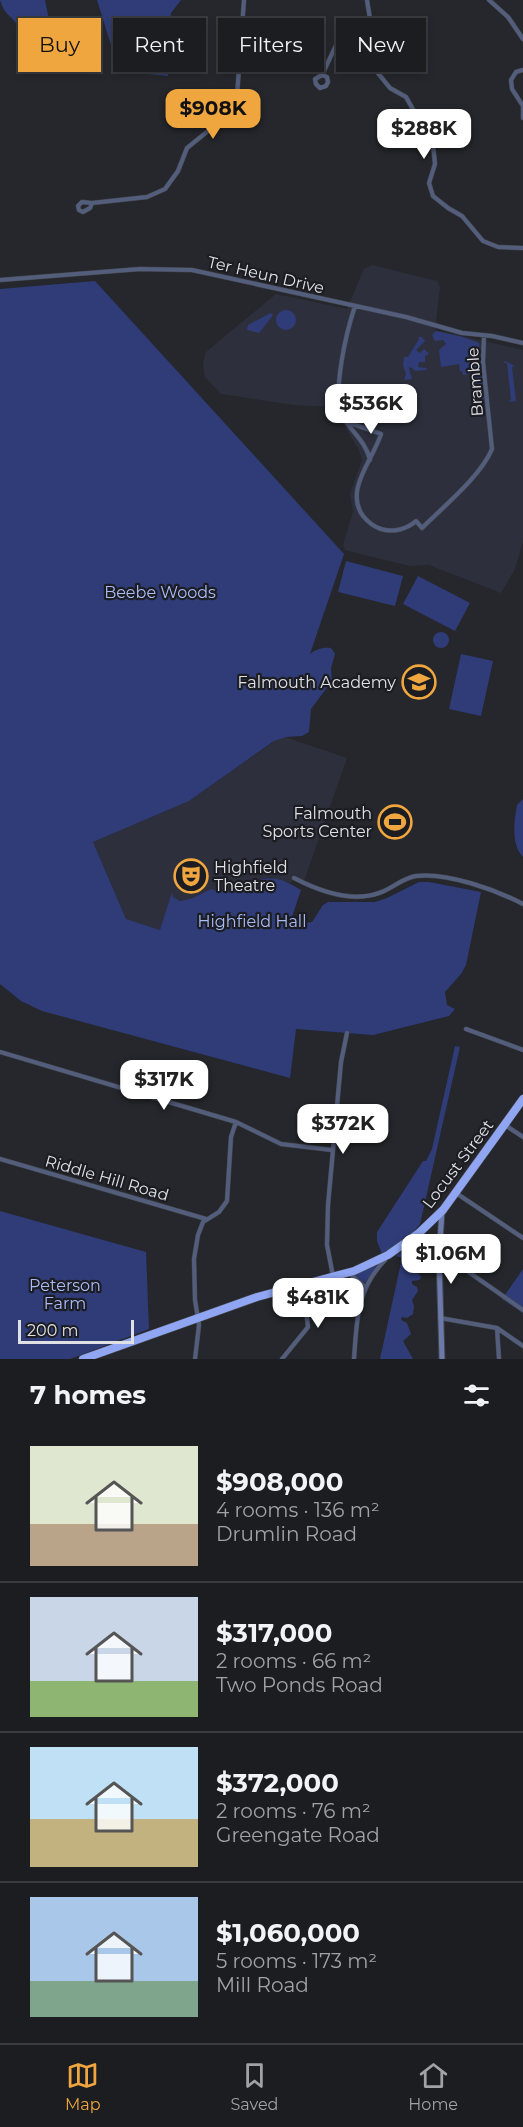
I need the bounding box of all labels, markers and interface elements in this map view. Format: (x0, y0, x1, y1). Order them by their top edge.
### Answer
chip: Buy (18, 18, 101, 72)
chip: Rent (113, 18, 206, 72)
chip: Filters (218, 18, 324, 72)
chip: New (336, 18, 426, 72)
pin: $908K (171, 89, 255, 140)
text: $908K (180, 96, 246, 120)
pin: $288K (382, 109, 466, 160)
text: $288K (391, 116, 457, 140)
street label: Ter Heun Drive (206, 252, 326, 298)
street label: Bramble (463, 347, 487, 417)
pin: $536K (329, 384, 413, 435)
text: $536K (339, 391, 403, 415)
park label: Beebe Woods (104, 583, 216, 602)
school or university icon: Falmouth Academy (401, 664, 437, 700)
place label: Falmouth Academy (238, 673, 396, 692)
place label: Falmouth Sports Center (262, 804, 372, 841)
sports icon: Falmouth Sports Center (377, 804, 413, 840)
theatre icon: Highfield Theatre (173, 858, 209, 894)
place label: Highfield Theatre (214, 858, 288, 895)
park label: Highfield Hall (198, 912, 306, 931)
pin: $317K (122, 1060, 206, 1111)
text: $317K (134, 1067, 194, 1091)
pin: $372K (301, 1104, 385, 1155)
text: $372K (311, 1111, 375, 1135)
street label: Locust Street (419, 1116, 498, 1212)
street label: Riddle Hill Road (43, 1151, 171, 1205)
pin: $1.06M (402, 1234, 500, 1285)
text: $1.06M (416, 1241, 486, 1265)
park label: Peterson Farm (29, 1276, 101, 1313)
pin: $481K (276, 1278, 360, 1329)
text: $481K (287, 1285, 349, 1309)
scale bar (18, 1317, 134, 1344)
text: 200 m (27, 1321, 78, 1340)
text: 7 homes (30, 1379, 146, 1411)
icon: filters (460, 1379, 493, 1412)
text: $908,000 (216, 1466, 343, 1498)
icon: home (78, 1470, 150, 1542)
text: 4 rooms · 136 m² (216, 1498, 380, 1522)
text: Drumlin Road (216, 1522, 357, 1546)
text: $317,000 (216, 1617, 332, 1649)
icon: home (78, 1621, 150, 1693)
text: 2 rooms · 66 m² (216, 1649, 371, 1673)
text: Two Ponds Road (216, 1673, 383, 1697)
text: $372,000 (216, 1767, 339, 1799)
icon: home (78, 1771, 150, 1843)
text: 2 rooms · 76 m² (216, 1799, 371, 1823)
text: Greengate Road (216, 1823, 380, 1847)
text: $1,060,000 (216, 1917, 360, 1949)
icon: home (78, 1921, 150, 1993)
text: 5 rooms · 173 m² (216, 1949, 377, 1973)
text: Mill Road (216, 1973, 309, 1997)
tab: Map (65, 2059, 101, 2114)
tab: Saved (230, 2059, 278, 2114)
tab: Home (408, 2059, 458, 2114)

